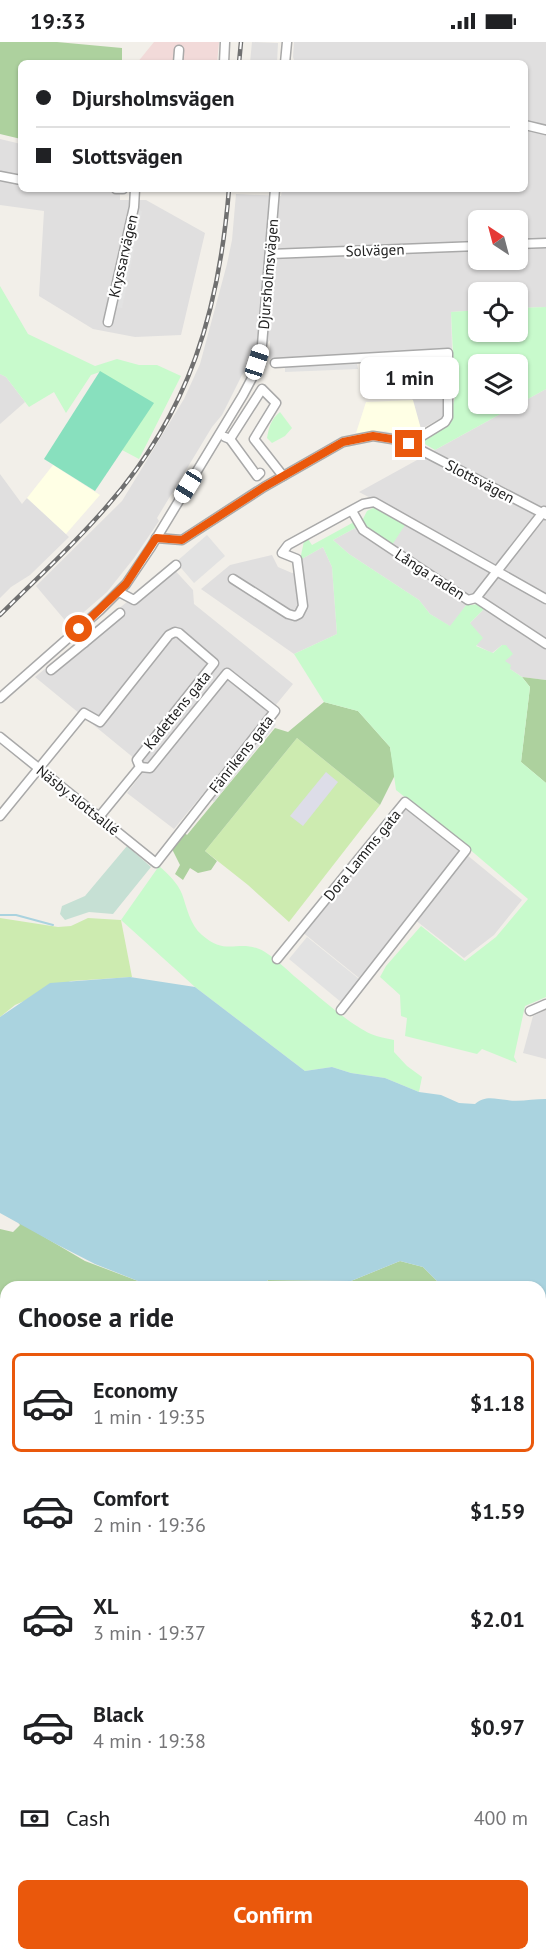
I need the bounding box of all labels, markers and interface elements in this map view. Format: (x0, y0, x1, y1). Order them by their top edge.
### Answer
text: 19:33 (30, 7, 86, 35)
text: Djursholmsvägen (72, 84, 235, 112)
text: Slottsvägen (72, 142, 183, 170)
north arrow (468, 210, 528, 270)
map controls (468, 210, 528, 414)
street label: Kryssarvägen (104, 213, 142, 299)
street label: Djursholmsvägen (254, 218, 282, 330)
street label: Solvägen (345, 239, 405, 261)
button: locate (468, 282, 528, 342)
car (243, 342, 271, 382)
button: layers (468, 354, 528, 414)
callout: 1 min (360, 357, 458, 399)
text: 1 min (385, 365, 434, 391)
route end (395, 430, 422, 457)
street label: Slottsvägen (442, 455, 518, 507)
car (171, 466, 205, 506)
street label: Långa raden (392, 544, 468, 604)
route start (65, 615, 92, 642)
street label: Kadettens gata (139, 667, 215, 753)
street label: Fänrikens gata (205, 711, 277, 797)
street label: Näsby slottsallé (33, 761, 123, 839)
street label: Dora Lamms gata (319, 806, 405, 904)
text: Choose a ride (18, 1300, 174, 1334)
icon: car (21, 1376, 75, 1430)
text: Economy (93, 1376, 177, 1404)
text: $1.18 (470, 1389, 525, 1417)
text: 1 min · 19:35 (93, 1404, 206, 1430)
icon: car (21, 1484, 75, 1538)
text: Comfort (93, 1484, 169, 1512)
text: $1.59 (470, 1497, 525, 1525)
text: 2 min · 19:36 (93, 1512, 206, 1538)
icon: car (21, 1592, 75, 1646)
text: XL (93, 1592, 118, 1620)
text: $2.01 (470, 1605, 525, 1633)
text: 3 min · 19:37 (93, 1620, 206, 1646)
icon: car (21, 1700, 75, 1754)
text: Black (93, 1700, 144, 1728)
text: $0.97 (470, 1713, 525, 1741)
text: 4 min · 19:38 (93, 1728, 206, 1754)
icon: cash (18, 1802, 51, 1835)
text: Cash (66, 1804, 110, 1832)
text: 400 m (474, 1805, 528, 1831)
button: Confirm (18, 1880, 528, 1949)

